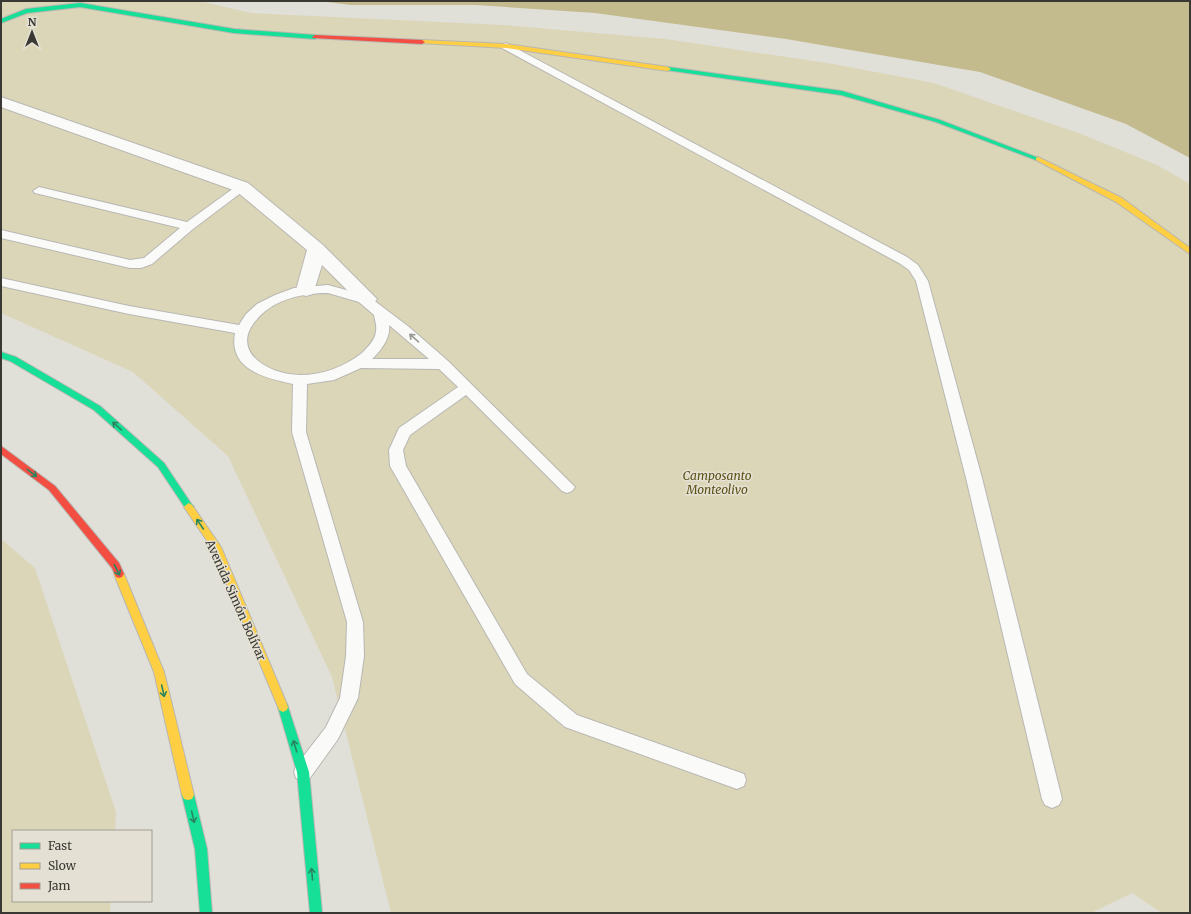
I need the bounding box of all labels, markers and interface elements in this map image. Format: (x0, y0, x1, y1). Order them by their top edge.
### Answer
north arrow (12, 12, 52, 52)
text: N (28, 15, 37, 29)
one-way arrow (409, 333, 420, 342)
one-way arrow (112, 421, 122, 430)
one-way arrow (26, 468, 37, 477)
park label: Camposanto Monteolivo (682, 468, 752, 497)
one-way arrow (196, 519, 204, 530)
street label: Avenida Simón Bolívar (202, 536, 270, 663)
one-way arrow (114, 564, 121, 576)
one-way arrow (160, 684, 168, 697)
one-way arrow (291, 740, 298, 753)
one-way arrow (190, 811, 197, 824)
legend (12, 830, 152, 902)
text: Fast (48, 838, 72, 853)
text: Slow (48, 858, 77, 873)
one-way arrow (309, 868, 316, 881)
text: Jam (47, 878, 71, 893)

